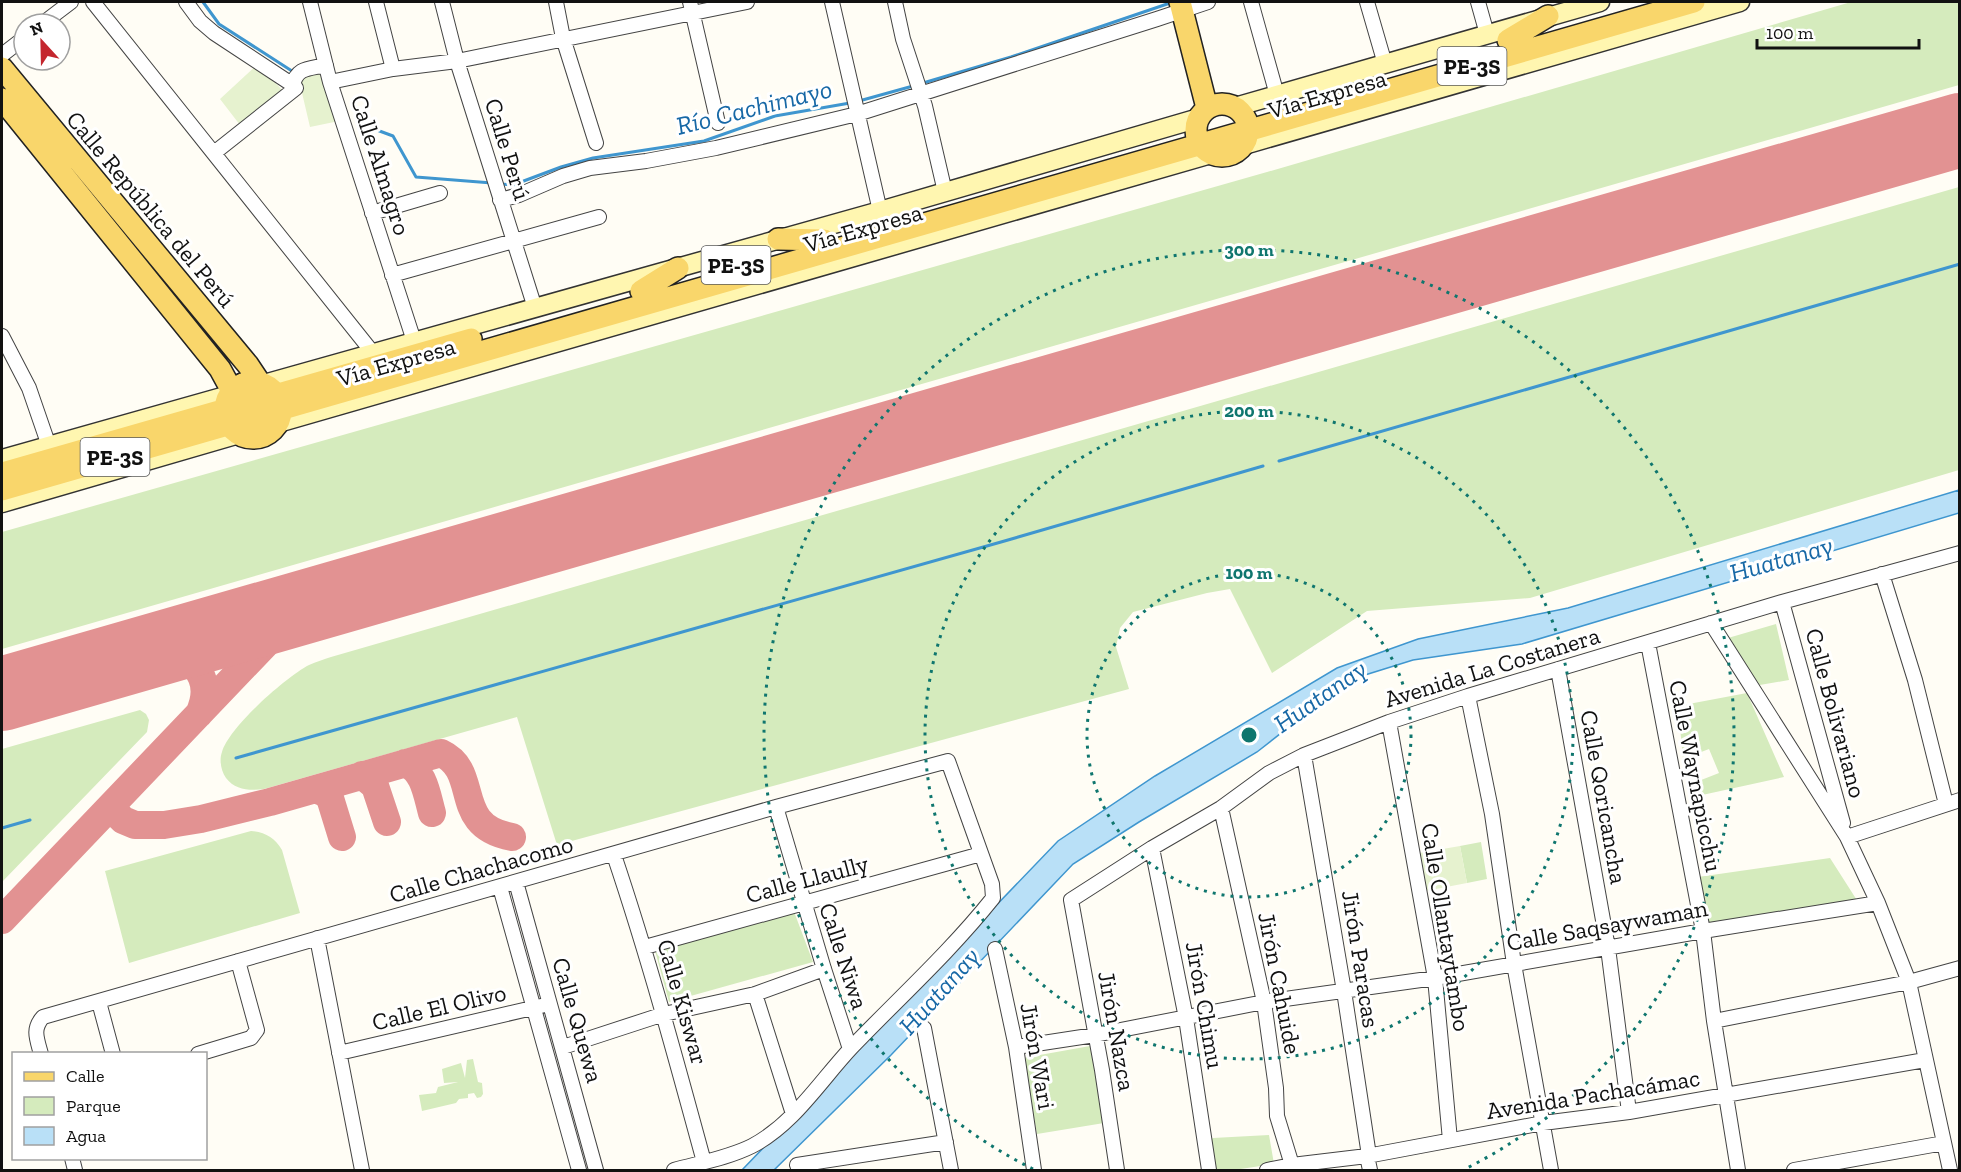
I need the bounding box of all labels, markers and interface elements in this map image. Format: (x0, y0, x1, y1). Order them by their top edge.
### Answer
north arrow (12, 12, 72, 72)
scale bar (1757, 12, 1919, 50)
text: N (27, 17, 46, 40)
text: 100 m (1766, 22, 1814, 44)
road number: PE-3S (1438, 47, 1506, 85)
street label: Vía Expresa (1263, 63, 1390, 125)
water label: Río Cachimayo (673, 72, 835, 142)
street label: Calle Almagro (345, 91, 417, 239)
street label: Calle Perú (479, 95, 537, 204)
street label: Calle República del Perú (60, 105, 242, 314)
street label: Vía Expresa (799, 197, 926, 259)
text: 300 m (1224, 239, 1274, 261)
road number: PE-3S (702, 246, 771, 284)
street label: Vía Expresa (332, 331, 459, 393)
text: 200 m (1224, 400, 1274, 422)
road number: PE-3S (80, 438, 150, 476)
water label: Huatanay (1726, 529, 1836, 589)
text: 100 m (1225, 562, 1273, 584)
street label: Avenida La Costanera (1381, 620, 1604, 714)
street label: Calle Bolivariano (1799, 625, 1873, 801)
water label: Huatanay (1267, 652, 1373, 740)
street label: Calle Waynapicchu (1663, 678, 1729, 875)
street label: Calle Qoricancha (1574, 708, 1634, 887)
centre of rings (1239, 725, 1259, 745)
street label: Calle Ollantaytambo (1415, 821, 1477, 1033)
street label: Calle Chachacomo (386, 829, 576, 909)
street label: Calle Llaully (742, 849, 872, 909)
street label: Jirón Paracas (1336, 888, 1386, 1030)
street label: Calle Saqsaywaman (1504, 893, 1710, 957)
street label: Calle Niwa (813, 899, 875, 1013)
street label: Jirón Cahuide (1252, 910, 1308, 1056)
street label: Calle Kiswar (651, 936, 715, 1068)
street label: Jirón Chimu (1180, 939, 1231, 1071)
water label: Huatanay (892, 941, 986, 1041)
street label: Calle Quewa (546, 954, 610, 1086)
street label: Jirón Nazca (1092, 969, 1142, 1094)
street label: Calle El Olivo (369, 978, 509, 1036)
street label: Jirón Wari (1014, 1000, 1062, 1112)
legend (12, 1052, 207, 1160)
street label: Avenida Pachacámac (1484, 1063, 1702, 1125)
text: Calle (66, 1065, 104, 1087)
text: Parque (66, 1095, 121, 1117)
text: Agua (66, 1125, 106, 1147)

